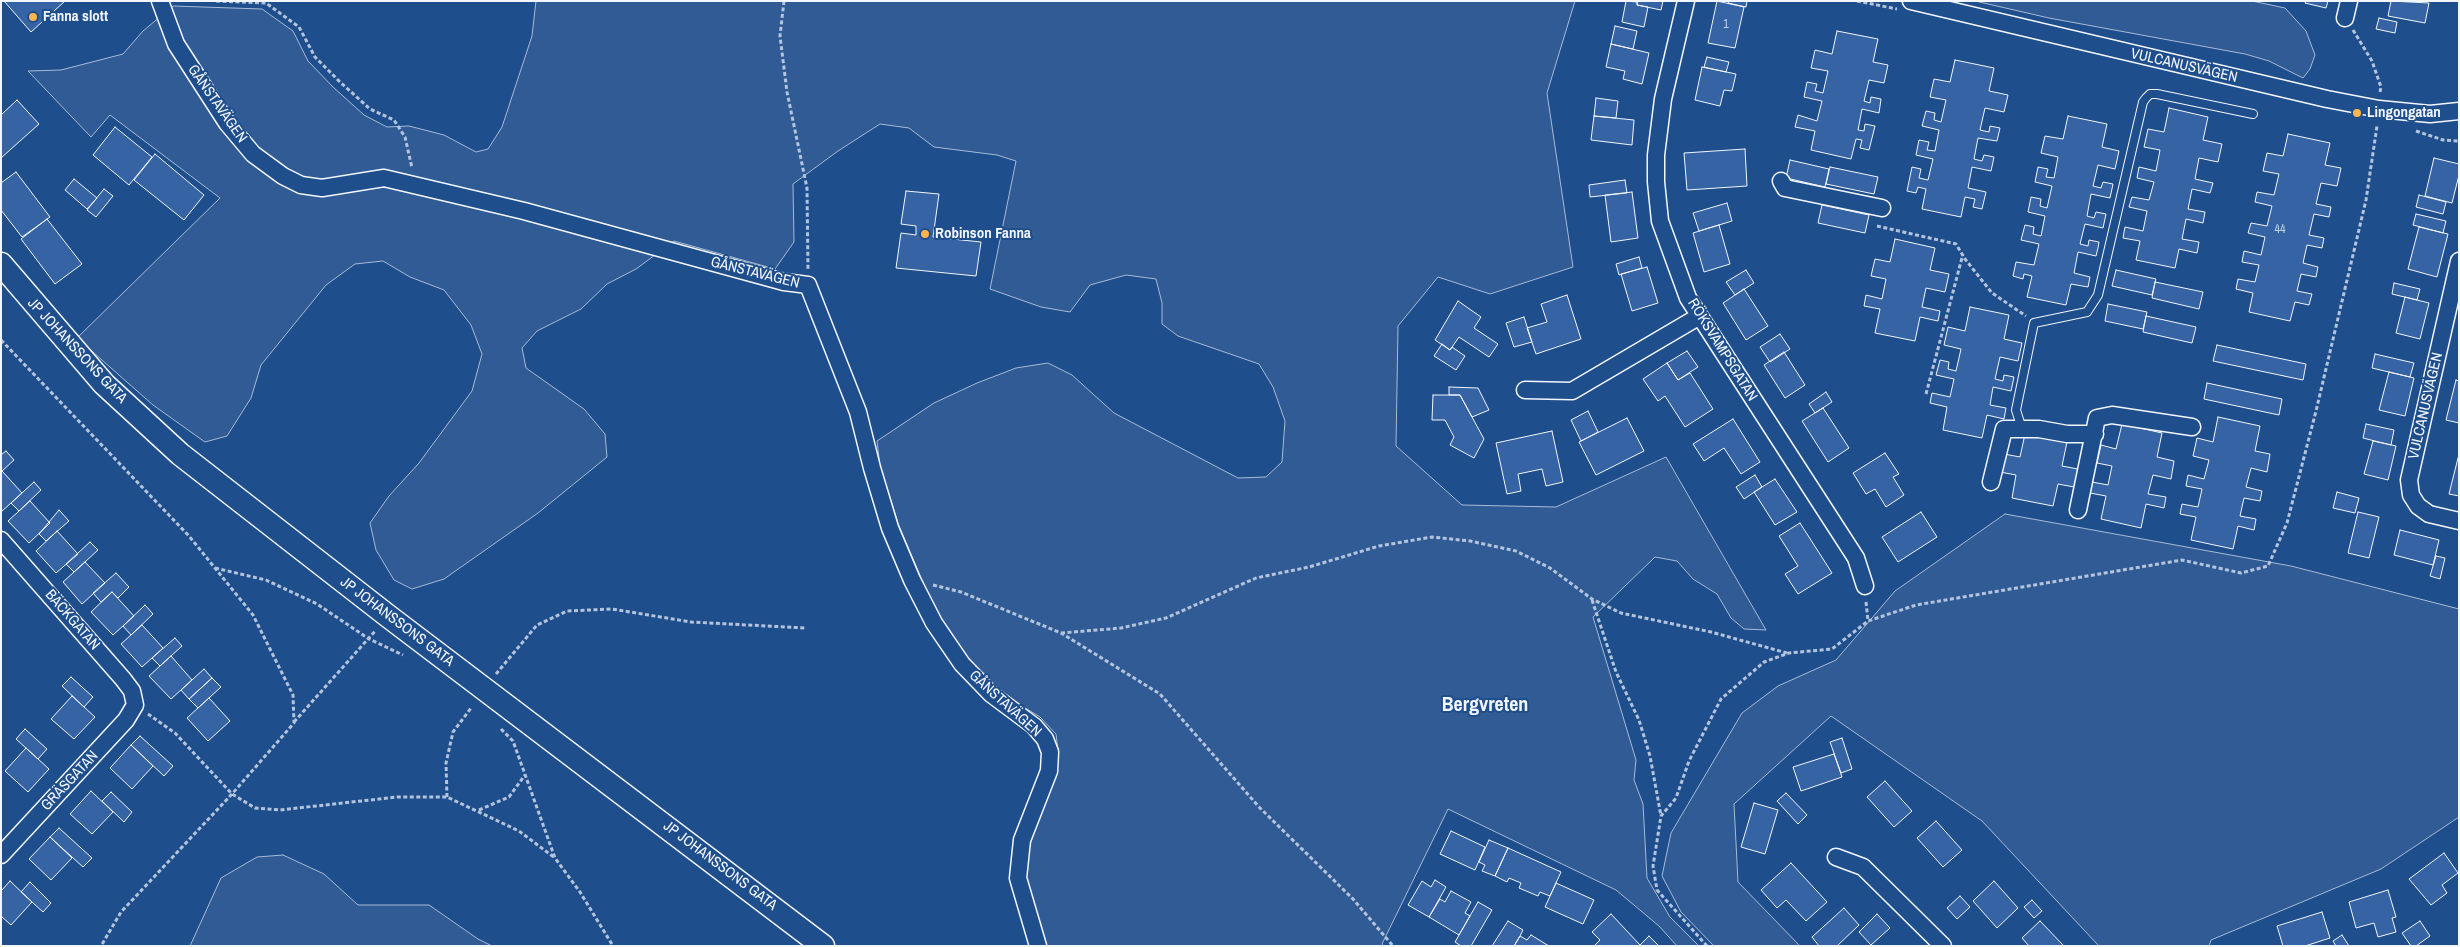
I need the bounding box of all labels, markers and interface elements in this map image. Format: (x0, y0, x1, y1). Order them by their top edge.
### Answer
place label: Fanna slott (43, 8, 108, 26)
marker: Fanna slott (27, 11, 39, 23)
house number: 1 (1723, 18, 1729, 32)
street label: VULCANUSVÄGEN (2129, 45, 2239, 87)
street label: GÅNSTAVÄGEN (184, 62, 250, 146)
place label: Lingongatan (2367, 104, 2441, 122)
marker: Lingongatan (2351, 107, 2363, 119)
house number: 44 (2275, 223, 2285, 237)
place label: Robinson Fanna (935, 225, 1031, 243)
marker: Robinson Fanna (919, 228, 931, 240)
street label: GÅNSTAVÄGEN (709, 253, 801, 293)
street label: JP JOHANSSONS GATA (23, 295, 131, 407)
street label: RÖKSVAMPSGATAN (1683, 295, 1761, 405)
street label: VULCANUSVÄGEN (2405, 351, 2447, 461)
street label: JP JOHANSSONS GATA (337, 573, 457, 671)
street label: BÄCKGATAN (41, 586, 103, 654)
street label: GÅNSTAVÄGEN (965, 667, 1045, 741)
district label: Bergvreten (1442, 694, 1528, 718)
street label: GRÄSGATAN (38, 747, 102, 815)
street label: JP JOHANSSONS GATA (660, 817, 780, 915)

